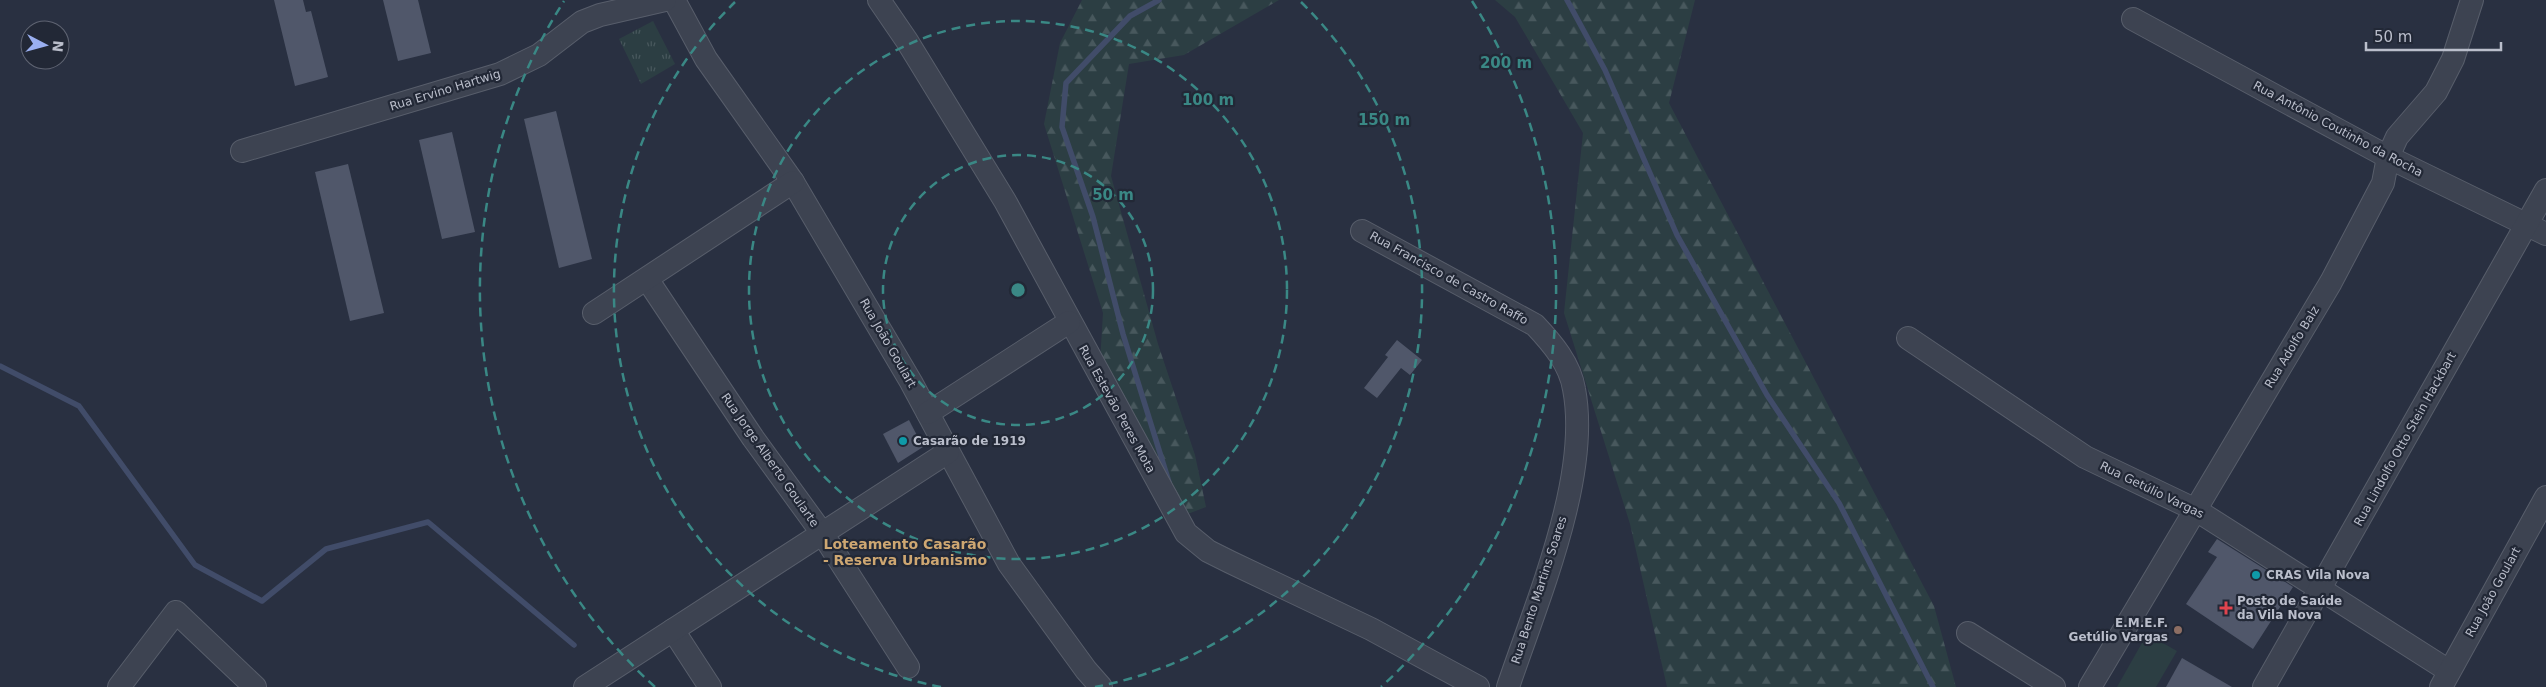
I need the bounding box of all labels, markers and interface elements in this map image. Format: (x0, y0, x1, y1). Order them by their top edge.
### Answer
north arrow (20, 20, 70, 70)
scale bar (2366, 20, 2501, 52)
text: 50 m (2374, 28, 2412, 46)
text: N (49, 40, 66, 53)
text: 200 m (1480, 54, 1532, 72)
street label: Rua Ervino Hartwig (388, 66, 502, 114)
street label: Rua Antônio Coutinho da Rocha (2251, 78, 2425, 180)
text: 100 m (1182, 91, 1234, 109)
text: 150 m (1358, 111, 1410, 129)
text: 50 m (1092, 186, 1134, 204)
street label: Rua Francisco de Castro Raffo (1367, 229, 1531, 327)
centre of rings (1009, 281, 1027, 299)
street label: Rua João Goulart (857, 296, 919, 390)
street label: Rua Adolfo Balz (2262, 303, 2322, 391)
street label: Rua Estevão Peres Mota (1076, 343, 1158, 475)
street label: Rua Lindolfo Otto Stein Hackbart (2351, 349, 2459, 528)
street label: Rua Jorge Alberto Goularte (718, 390, 822, 530)
place label: Casarão de 1919 (913, 434, 1026, 448)
marker: Casarão de 1919 (897, 435, 909, 447)
street label: Rua Getúlio Vargas (2098, 459, 2206, 521)
street label: Rua Bento Martins Soares (1508, 514, 1570, 666)
district label: Loteamento Casarão - Reserva Urbanismo (823, 536, 987, 568)
street label: Rua João Goulart (2463, 544, 2524, 639)
place label: CRAS Vila Nova (2266, 568, 2370, 582)
marker: CRAS Vila Nova (2250, 569, 2262, 581)
place label: Posto de Saúde da Vila Nova (2237, 594, 2342, 622)
marker: Posto de Saúde da Vila Nova (2219, 601, 2233, 615)
place label: E.M.E.F. Getúlio Vargas (2069, 616, 2168, 644)
marker: E.M.E.F. Getúlio Vargas (2172, 624, 2184, 636)

